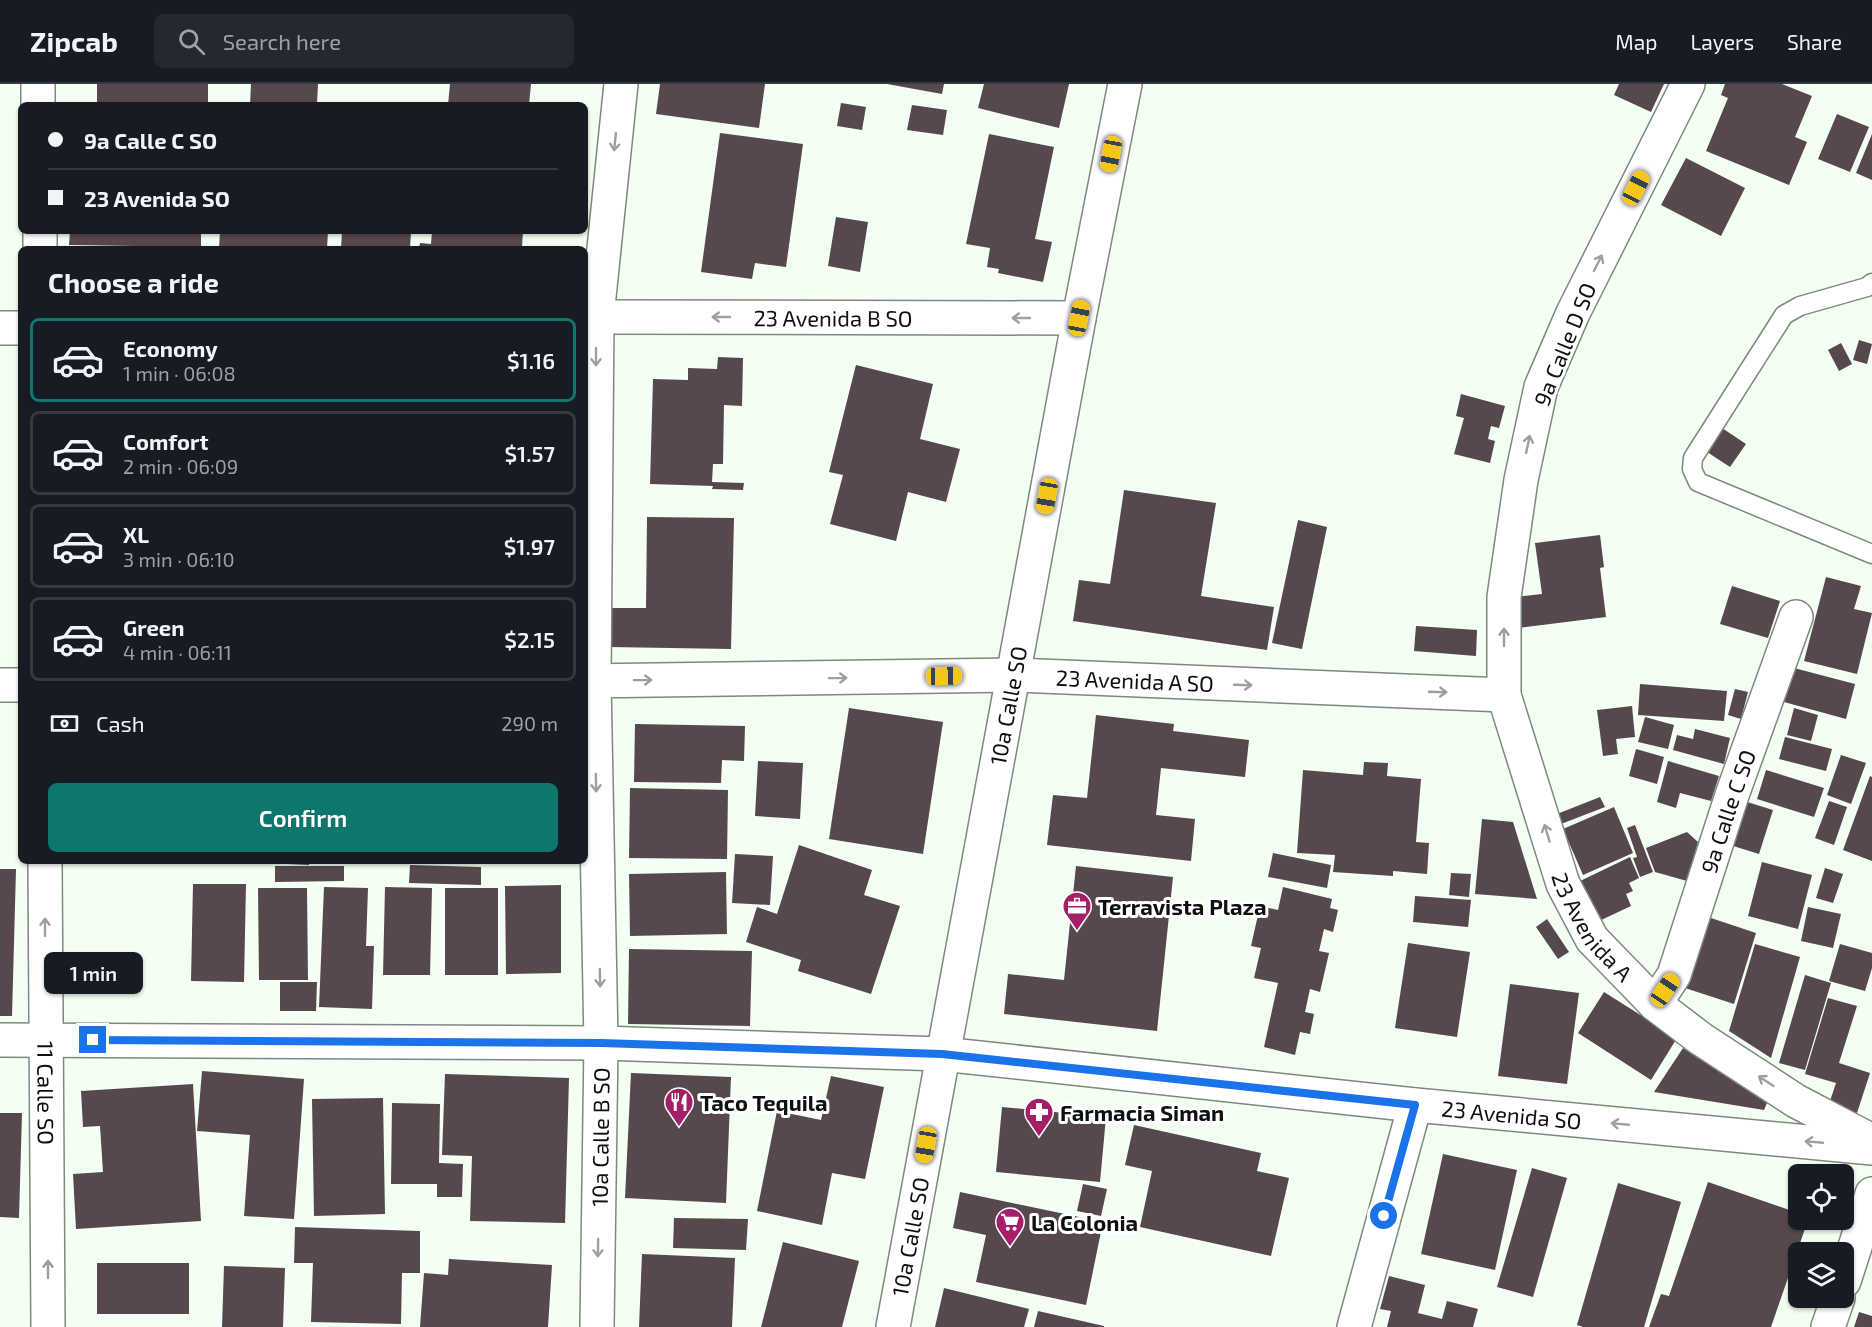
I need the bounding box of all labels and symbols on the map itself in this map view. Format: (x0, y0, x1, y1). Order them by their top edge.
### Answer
one-way arrow (609, 132, 620, 152)
car (1099, 135, 1123, 173)
car (1620, 168, 1652, 208)
one-way arrow (1593, 254, 1604, 272)
street label: 9a Calle D SO (1527, 279, 1601, 409)
car (1067, 299, 1091, 337)
street label: 23 Avenida B SO (753, 304, 913, 331)
one-way arrow (711, 311, 731, 323)
one-way arrow (1011, 312, 1031, 324)
one-way arrow (590, 347, 602, 367)
one-way arrow (1523, 434, 1535, 453)
car (1035, 477, 1059, 515)
one-way arrow (1498, 627, 1510, 647)
street label: 10a Calle SO (984, 644, 1031, 767)
street label: 23 Avenida A SO (1055, 664, 1214, 696)
car (926, 667, 962, 685)
one-way arrow (828, 672, 848, 684)
one-way arrow (633, 675, 653, 686)
one-way arrow (1233, 679, 1253, 690)
one-way arrow (1428, 687, 1448, 698)
street label: 9a Calle C SO (1695, 746, 1760, 876)
one-way arrow (590, 773, 602, 793)
one-way arrow (1541, 824, 1552, 843)
street label: 23 Avenida A (1547, 869, 1638, 986)
office icon: Terravista Plaza (1061, 890, 1093, 932)
place label: Terravista Plaza (1098, 893, 1267, 919)
one-way arrow (40, 917, 51, 937)
callout: 1 min (44, 953, 142, 995)
one-way arrow (594, 968, 606, 988)
car (1647, 970, 1683, 1010)
route end (79, 1026, 106, 1053)
street label: 11 Calle SO (33, 1041, 60, 1145)
street label: 10a Calle B SO (586, 1067, 614, 1207)
one-way arrow (1758, 1075, 1775, 1088)
restaurant icon: Taco Tequila (663, 1086, 695, 1128)
place label: Taco Tequila (700, 1089, 828, 1115)
street label: 23 Avenida SO (1440, 1095, 1583, 1134)
pharmacy icon: Farmacia Siman (1023, 1096, 1055, 1138)
place label: Farmacia Siman (1060, 1099, 1224, 1125)
one-way arrow (1610, 1118, 1630, 1129)
car (914, 1126, 938, 1164)
one-way arrow (1804, 1136, 1824, 1147)
street label: 10a Calle SO (886, 1175, 933, 1298)
route start (1370, 1202, 1397, 1229)
supermarket icon: La Colonia (994, 1206, 1026, 1248)
place label: La Colonia (1031, 1209, 1138, 1235)
one-way arrow (592, 1238, 604, 1258)
one-way arrow (42, 1259, 54, 1279)

